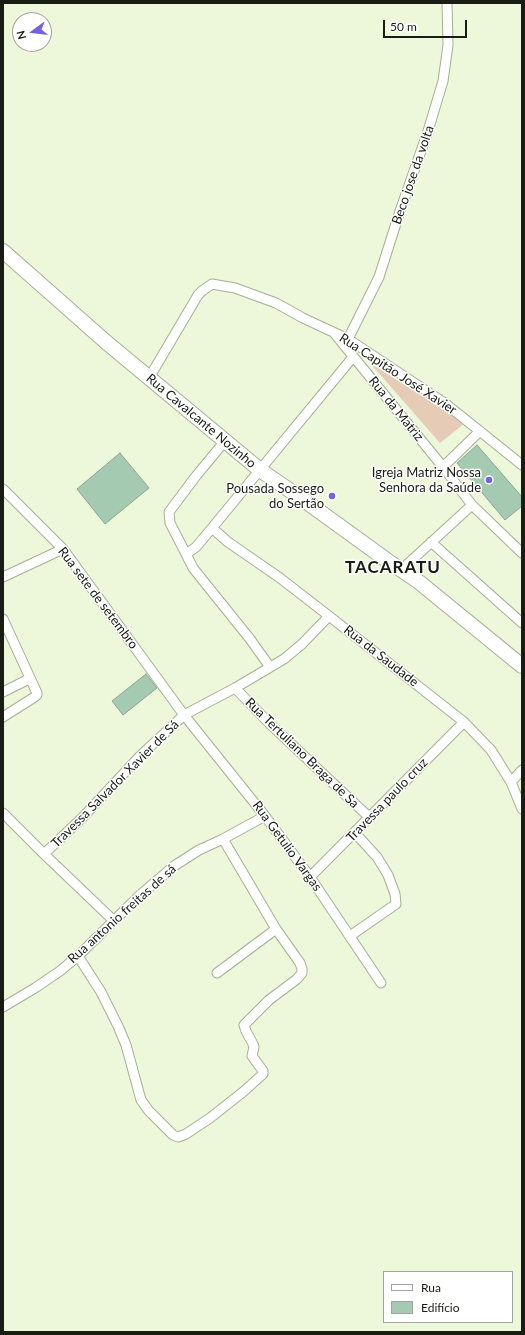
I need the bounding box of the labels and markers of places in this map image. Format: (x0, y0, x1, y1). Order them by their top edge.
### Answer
place label: Igreja Matriz Nossa Senhora da Saúde (372, 465, 481, 496)
marker: Igreja Matriz Nossa Senhora da Saúde (484, 475, 494, 485)
place label: Pousada Sossego do Sertão (226, 481, 324, 512)
marker: Pousada Sossego do Sertão (327, 491, 337, 501)

